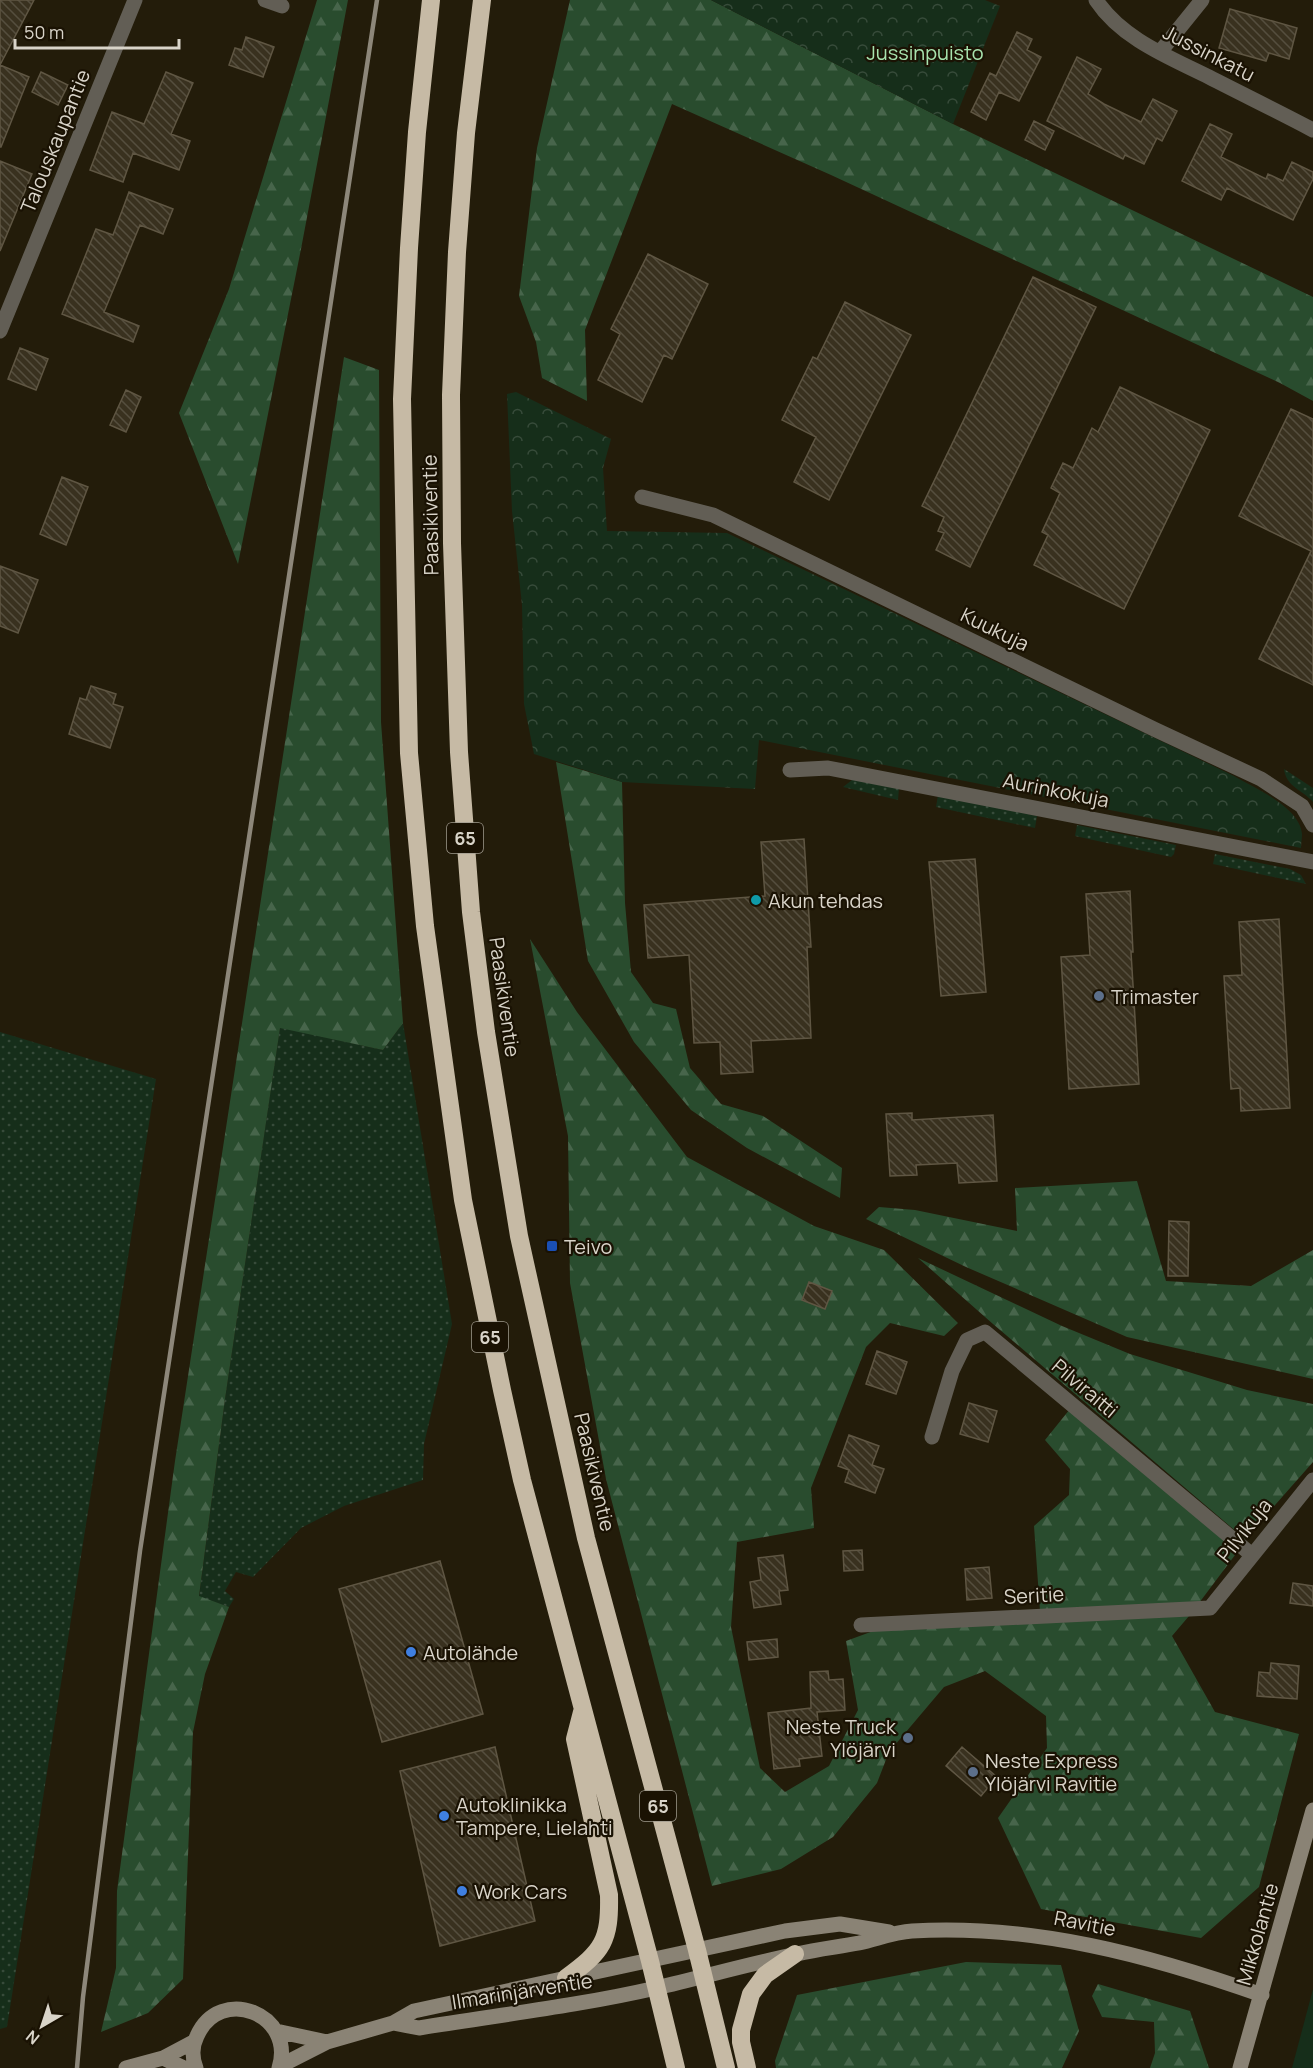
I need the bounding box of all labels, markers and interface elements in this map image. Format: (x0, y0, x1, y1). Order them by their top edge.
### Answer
scale bar (15, 12, 178, 50)
street label: Jussinkatu (1158, 18, 1260, 88)
text: 50 m (24, 20, 64, 44)
park label: Jussinpuisto (866, 39, 984, 66)
street label: Talouskaupantie (14, 65, 96, 217)
street label: Paasikiventie (415, 454, 445, 576)
street label: Kuukuja (956, 601, 1034, 657)
street label: Aurinkokuja (1001, 766, 1111, 814)
road number: 65 (447, 823, 483, 853)
place label: Akun tehdas (768, 887, 883, 914)
marker: Akun tehdas (749, 893, 763, 907)
street label: Paasikiventie (483, 935, 527, 1059)
place label: Trimaster (1111, 983, 1199, 1010)
marker: Trimaster (1092, 989, 1106, 1003)
place label: Teivo (564, 1233, 612, 1260)
marker: Teivo (545, 1239, 559, 1253)
road number: 65 (472, 1322, 508, 1352)
street label: Pilviraitti (1046, 1352, 1124, 1424)
street label: Paasikiventie (568, 1410, 622, 1534)
street label: Pilvikuja (1211, 1492, 1277, 1568)
street label: Seritie (1003, 1580, 1065, 1610)
place label: Autolähde (423, 1639, 518, 1666)
marker: Autolähde (404, 1645, 418, 1659)
place label: Neste Truck Ylöjärvi (786, 1713, 897, 1763)
marker: Neste Truck Ylöjärvi (901, 1731, 915, 1745)
place label: Neste Express Ylöjärvi Ravitie (985, 1747, 1118, 1797)
marker: Neste Express Ylöjärvi Ravitie (966, 1765, 980, 1779)
place label: Autoklinikka Tampere, Lielahti (456, 1791, 613, 1841)
road number: 65 (640, 1791, 676, 1821)
marker: Autoklinikka Tampere, Lielahti (437, 1809, 451, 1823)
place label: Work Cars (474, 1878, 567, 1905)
street label: Mikkolantie (1230, 1880, 1284, 1988)
marker: Work Cars (455, 1884, 469, 1898)
street label: Ravitie (1052, 1904, 1118, 1942)
street label: Ilmarinjärventie (450, 1967, 594, 2015)
north arrow (12, 1996, 72, 2056)
text: N (21, 2025, 44, 2050)

